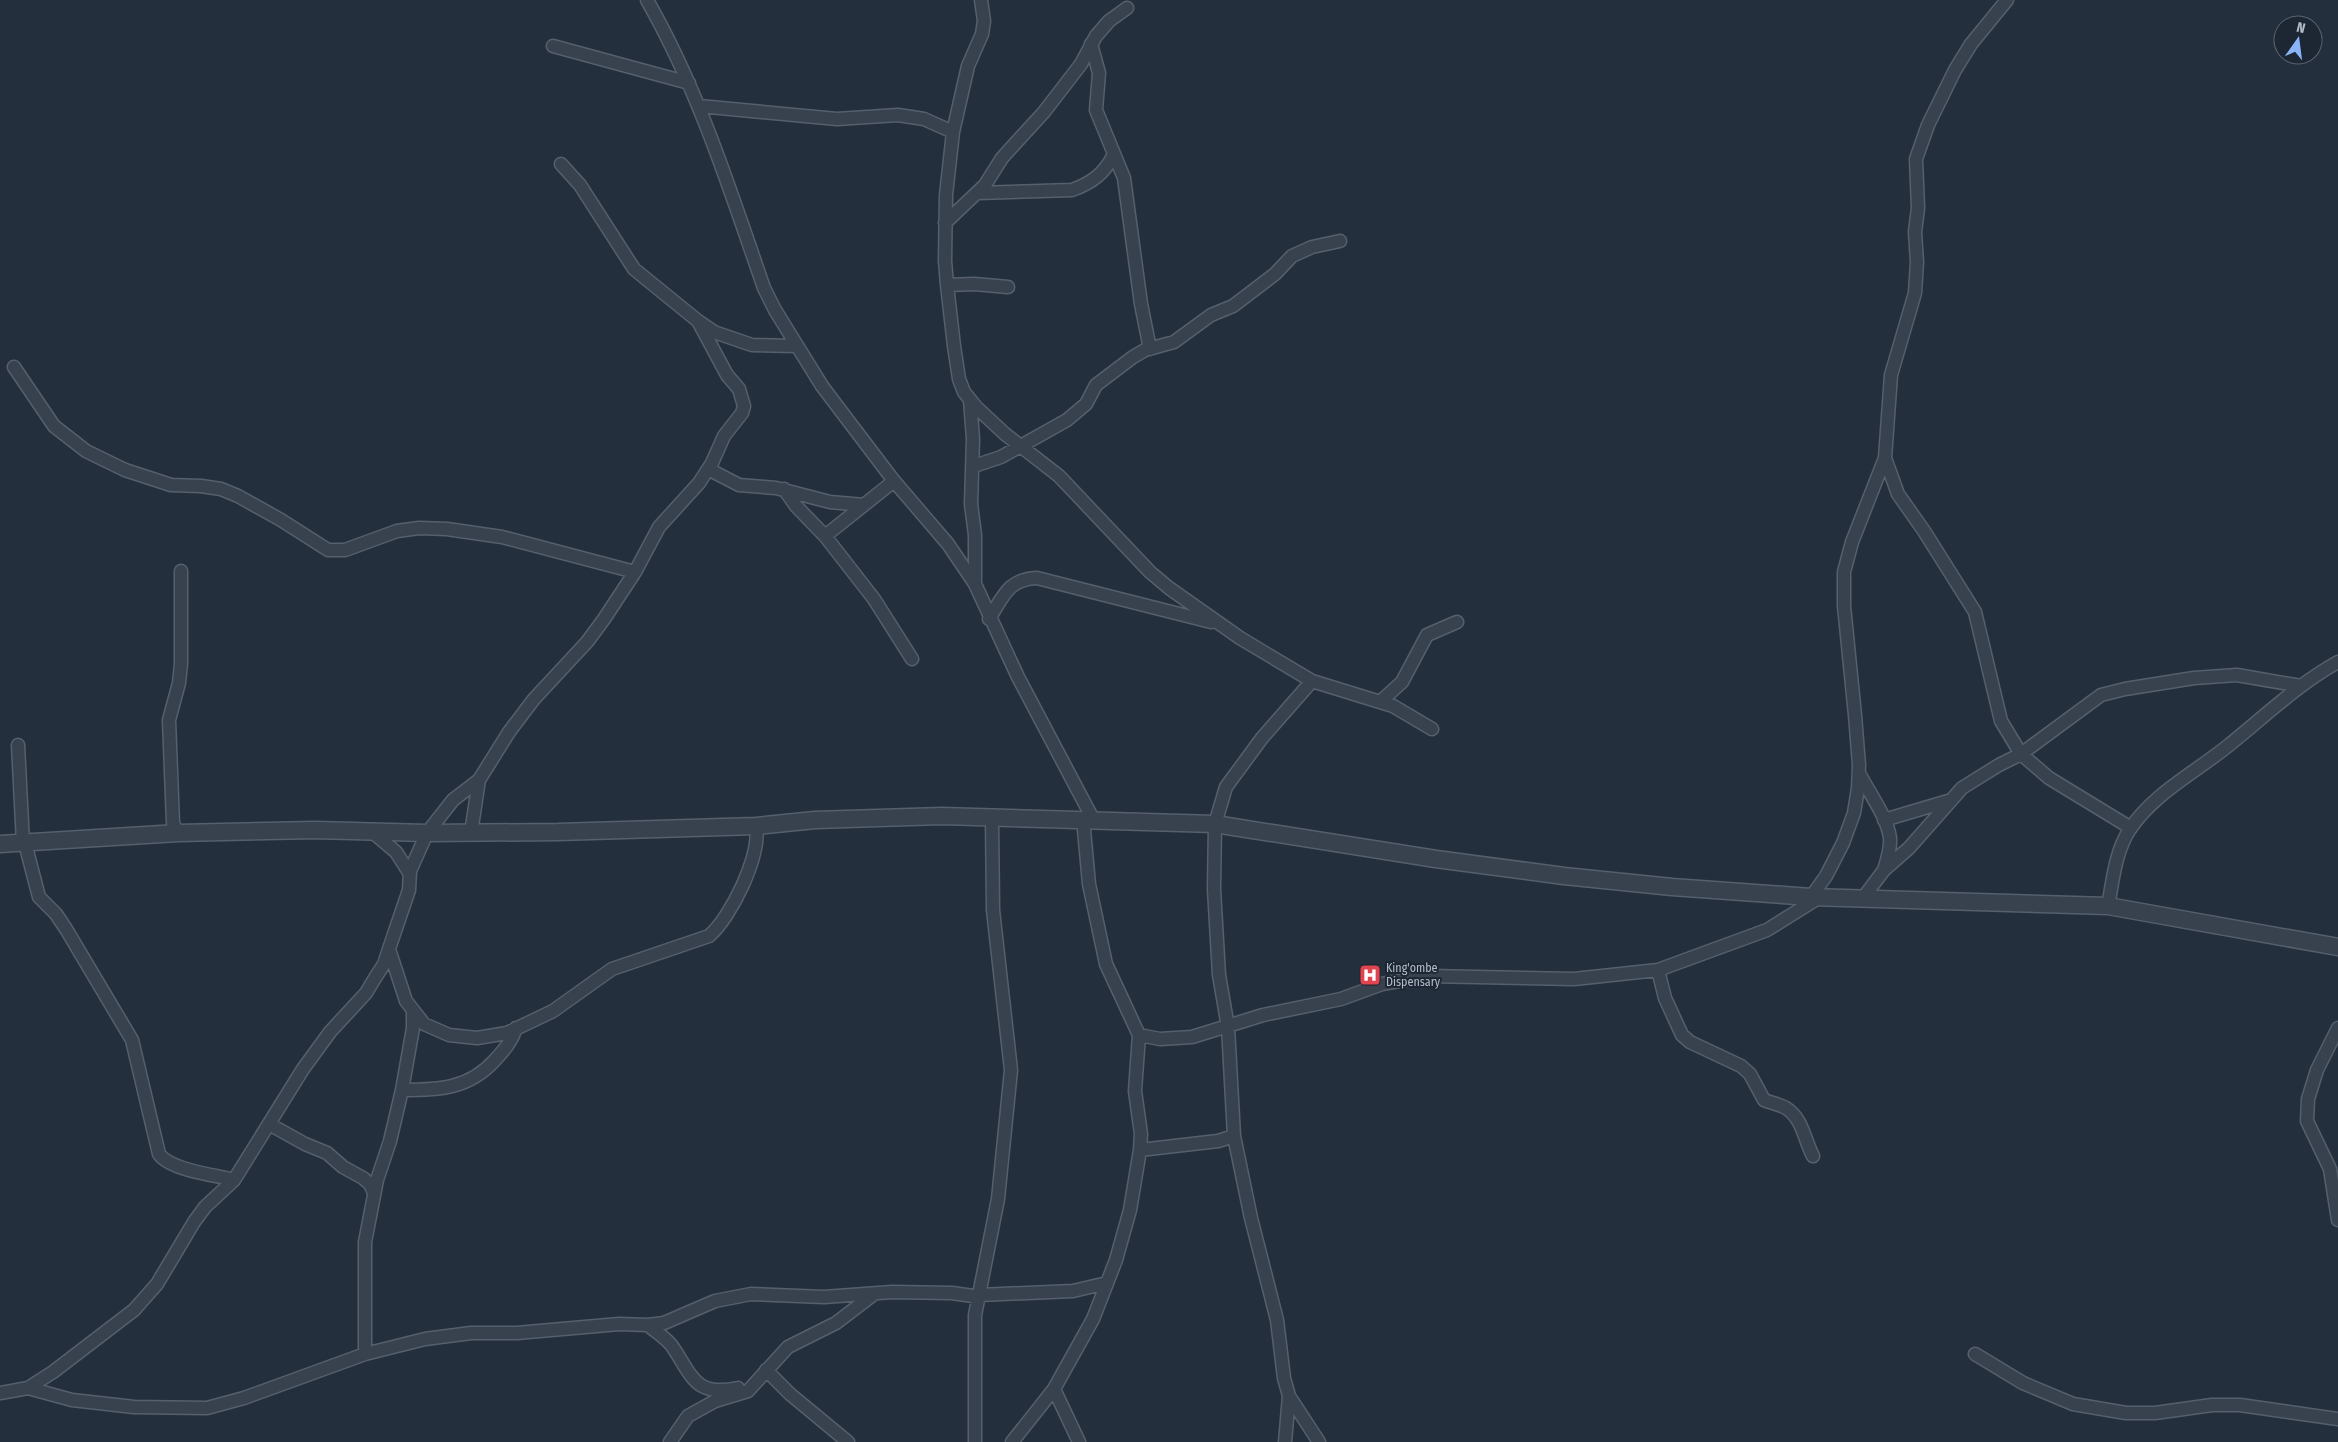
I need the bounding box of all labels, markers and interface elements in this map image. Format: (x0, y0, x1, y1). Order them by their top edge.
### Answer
north arrow (2273, 15, 2323, 65)
text: N (2295, 19, 2307, 37)
place label: King'ombe Dispensary (1386, 961, 1441, 989)
hospital icon: King'ombe Dispensary (1358, 963, 1382, 987)

